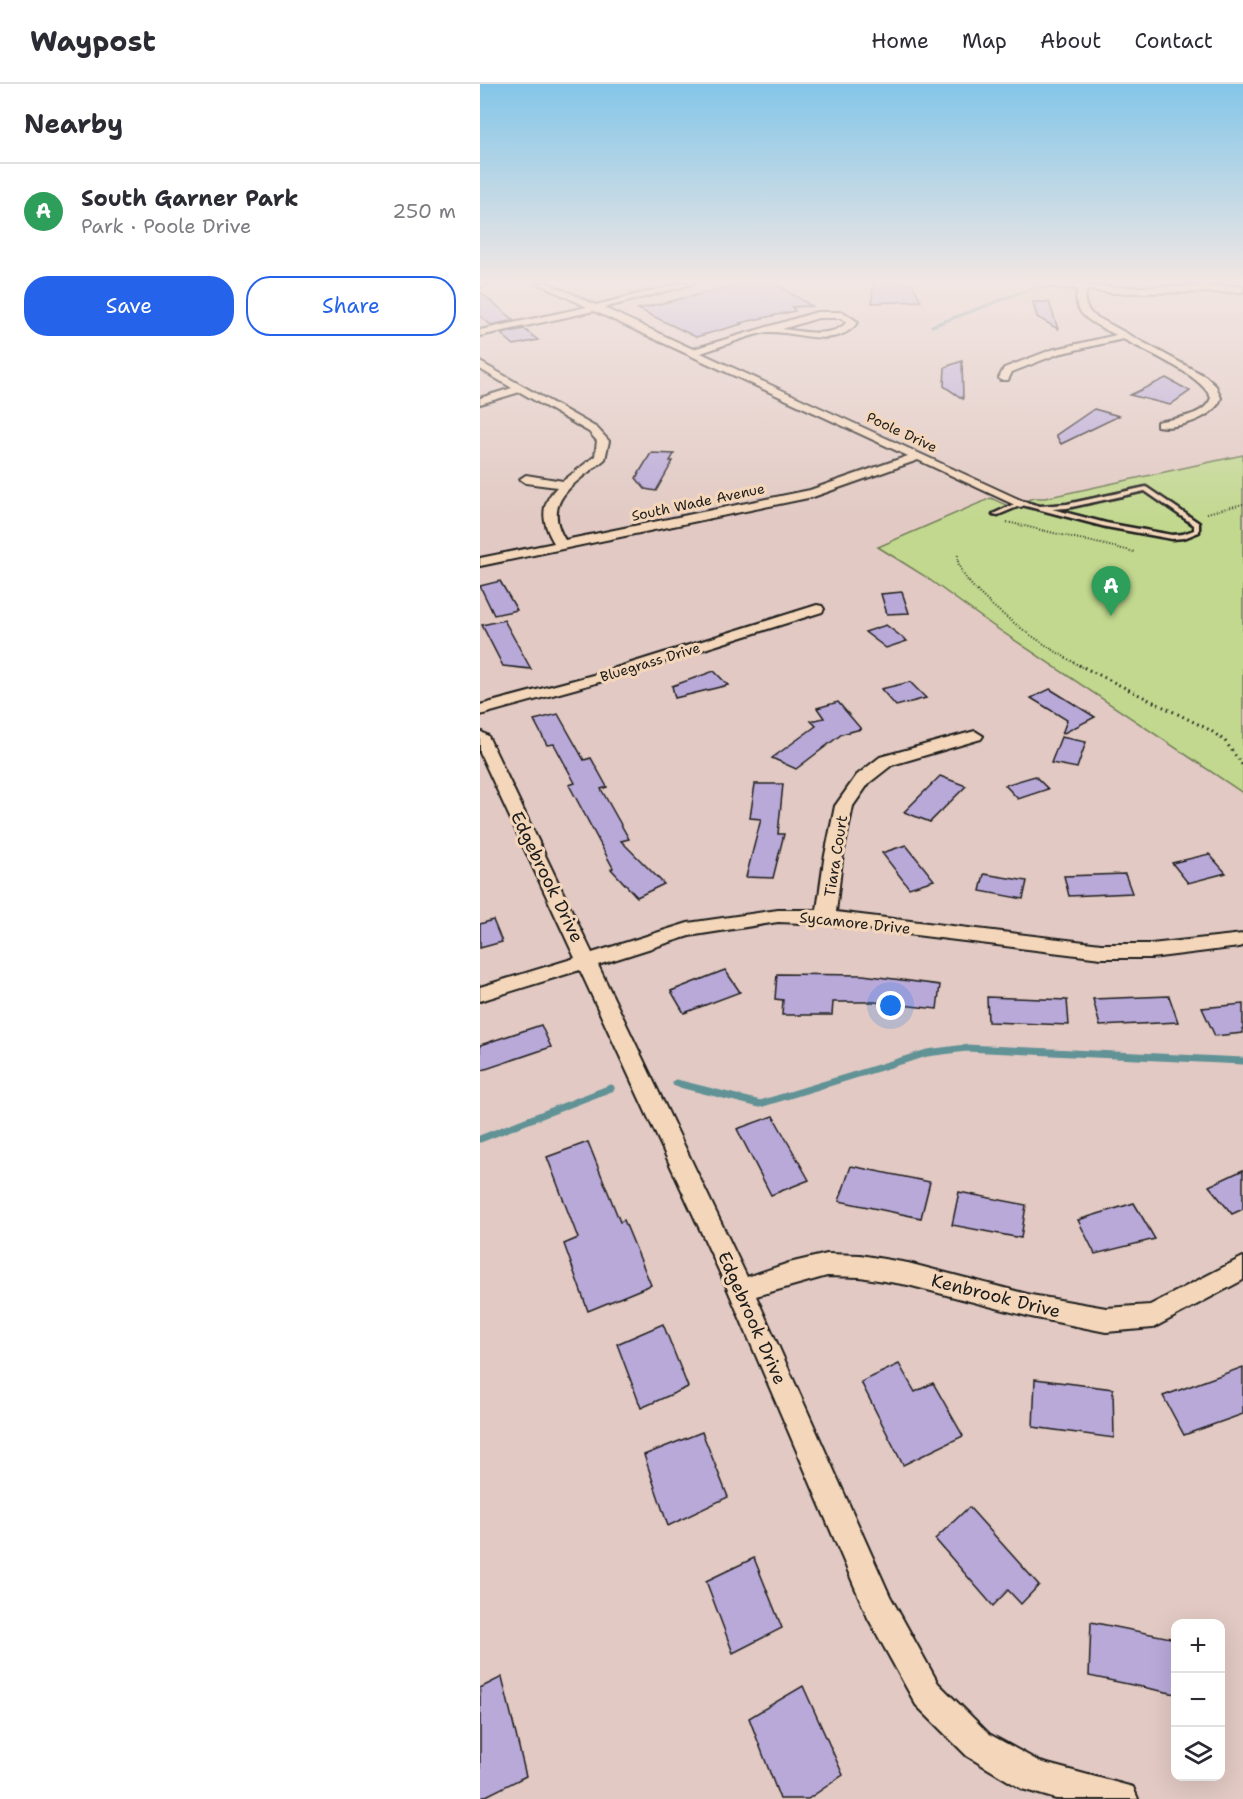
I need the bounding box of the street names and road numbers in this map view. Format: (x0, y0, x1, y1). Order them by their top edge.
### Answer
street label: Poole Drive (864, 408, 940, 456)
street label: South Wade Avenue (630, 479, 766, 525)
street label: Bluegrass Drive (598, 638, 702, 686)
street label: Edgebrook Drive (505, 807, 589, 947)
street label: Tiara Court (820, 814, 852, 898)
street label: Sycamore Drive (799, 907, 911, 939)
street label: Edgebrook Drive (712, 1248, 792, 1388)
street label: Kenbrook Drive (929, 1268, 1063, 1324)

